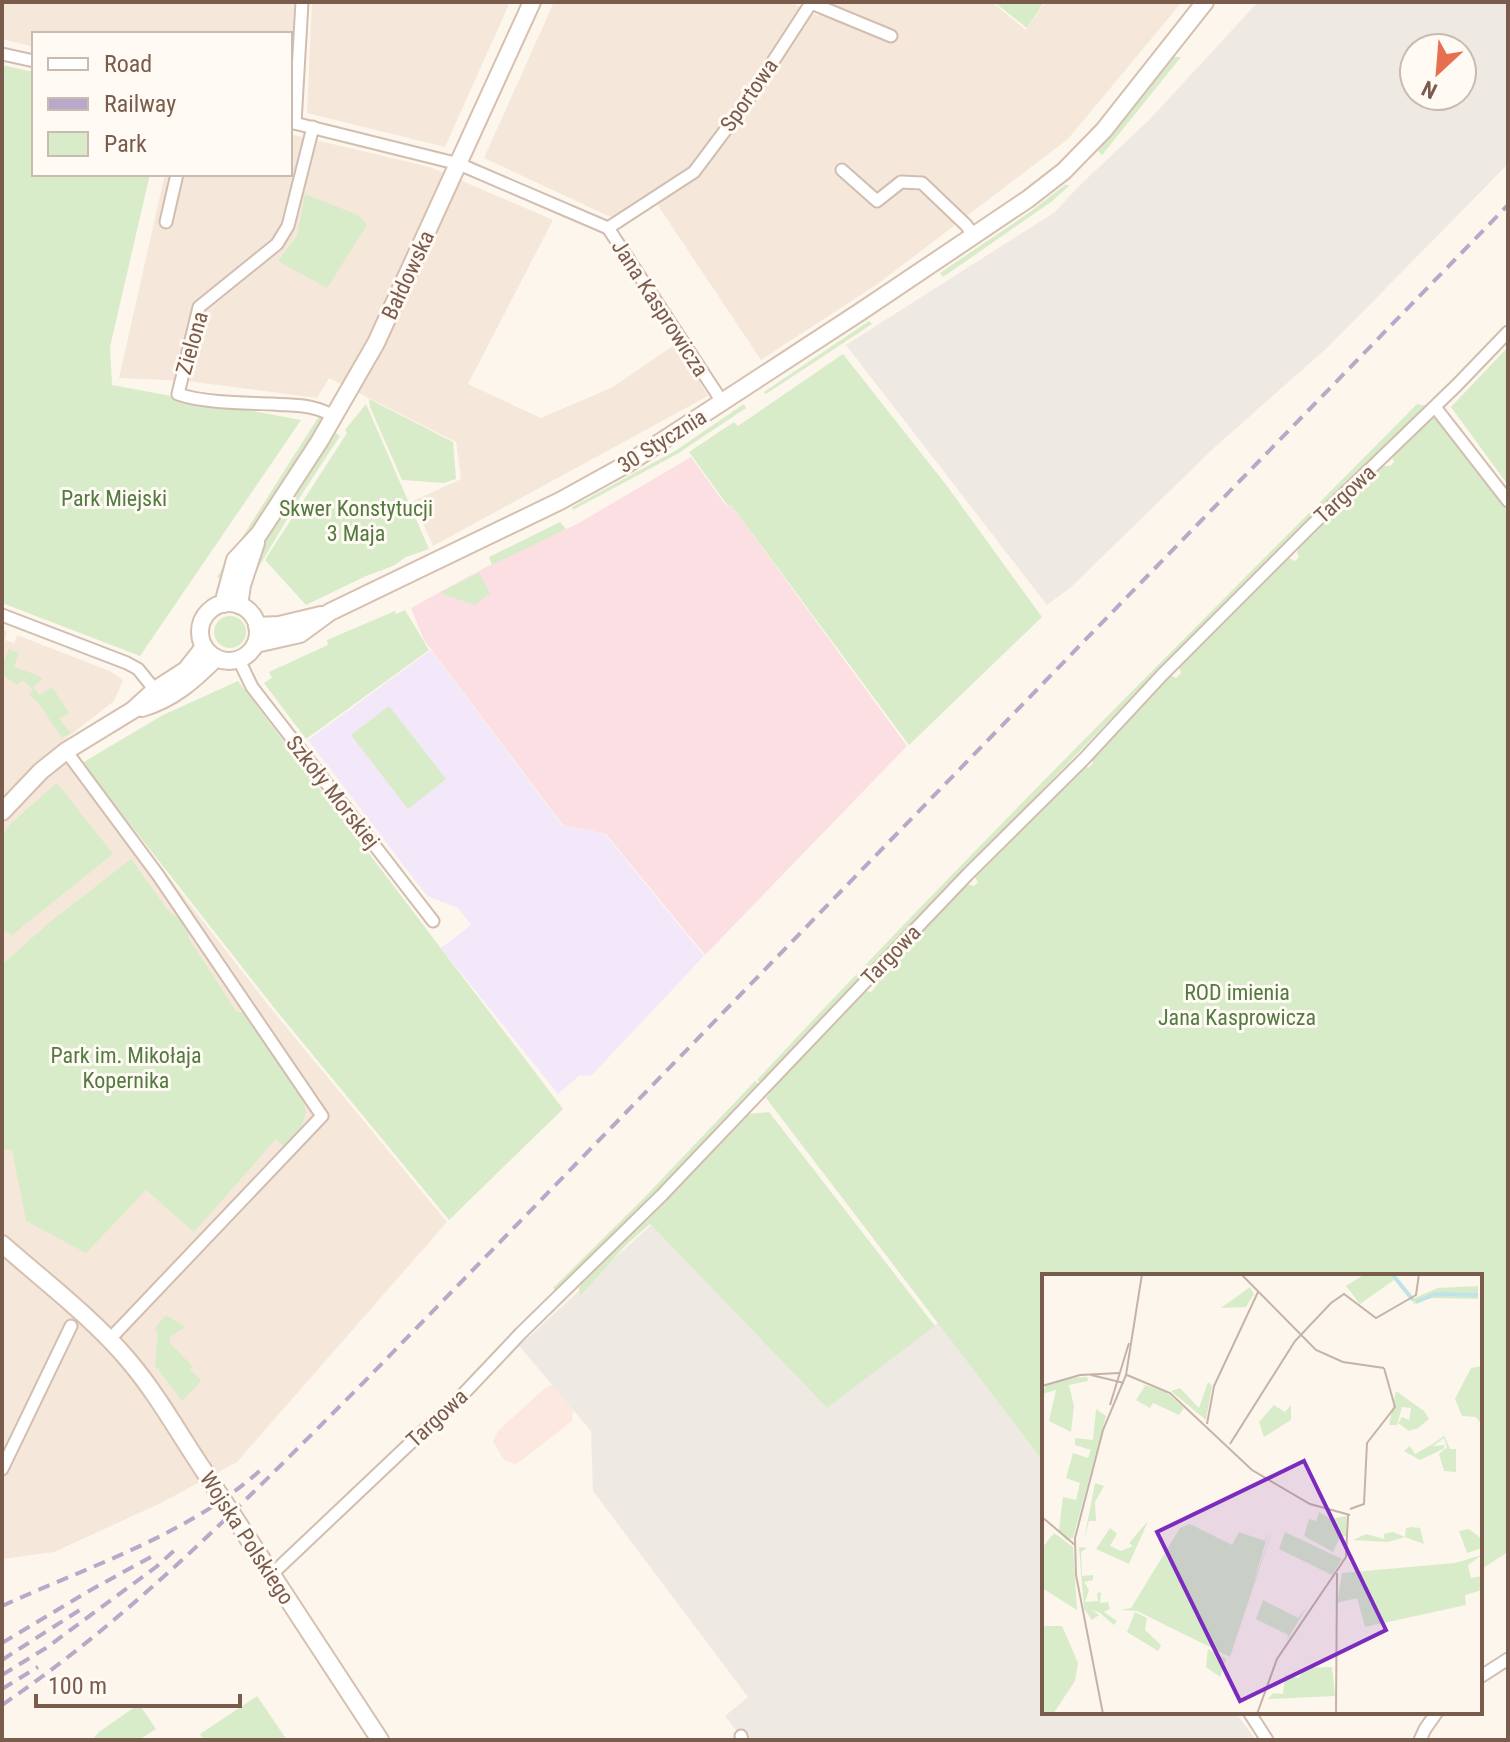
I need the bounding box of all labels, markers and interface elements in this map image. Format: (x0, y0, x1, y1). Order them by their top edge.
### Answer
legend (32, 32, 292, 176)
north arrow (1398, 32, 1478, 112)
text: Road (104, 50, 152, 78)
street label: Sportowa (715, 54, 783, 136)
text: N (1418, 75, 1441, 104)
text: Railway (104, 90, 176, 118)
text: Park (104, 130, 147, 158)
street label: Bałdowska (377, 227, 439, 323)
street label: Jana Kasprowicza (606, 235, 714, 381)
street label: Zielona (171, 309, 213, 377)
street label: 30 Stycznia (613, 404, 711, 478)
street label: Targowa (1309, 460, 1381, 528)
park label: Park Miejski (61, 486, 167, 511)
park label: Skwer Konstytucji 3 Maja (279, 496, 433, 546)
street label: Szkoły Morskiej (281, 731, 385, 853)
street label: Targowa (856, 920, 926, 990)
park label: ROD imienia Jana Kasprowicza (1158, 980, 1316, 1030)
park label: Park im. Mikołaja Kopernika (51, 1043, 201, 1093)
inset map (1042, 1274, 1482, 1714)
street label: Targowa (401, 1384, 473, 1452)
street label: Wojska Polskiego (195, 1467, 299, 1609)
scale bar (36, 1658, 240, 1708)
text: 100 m (48, 1672, 107, 1700)

